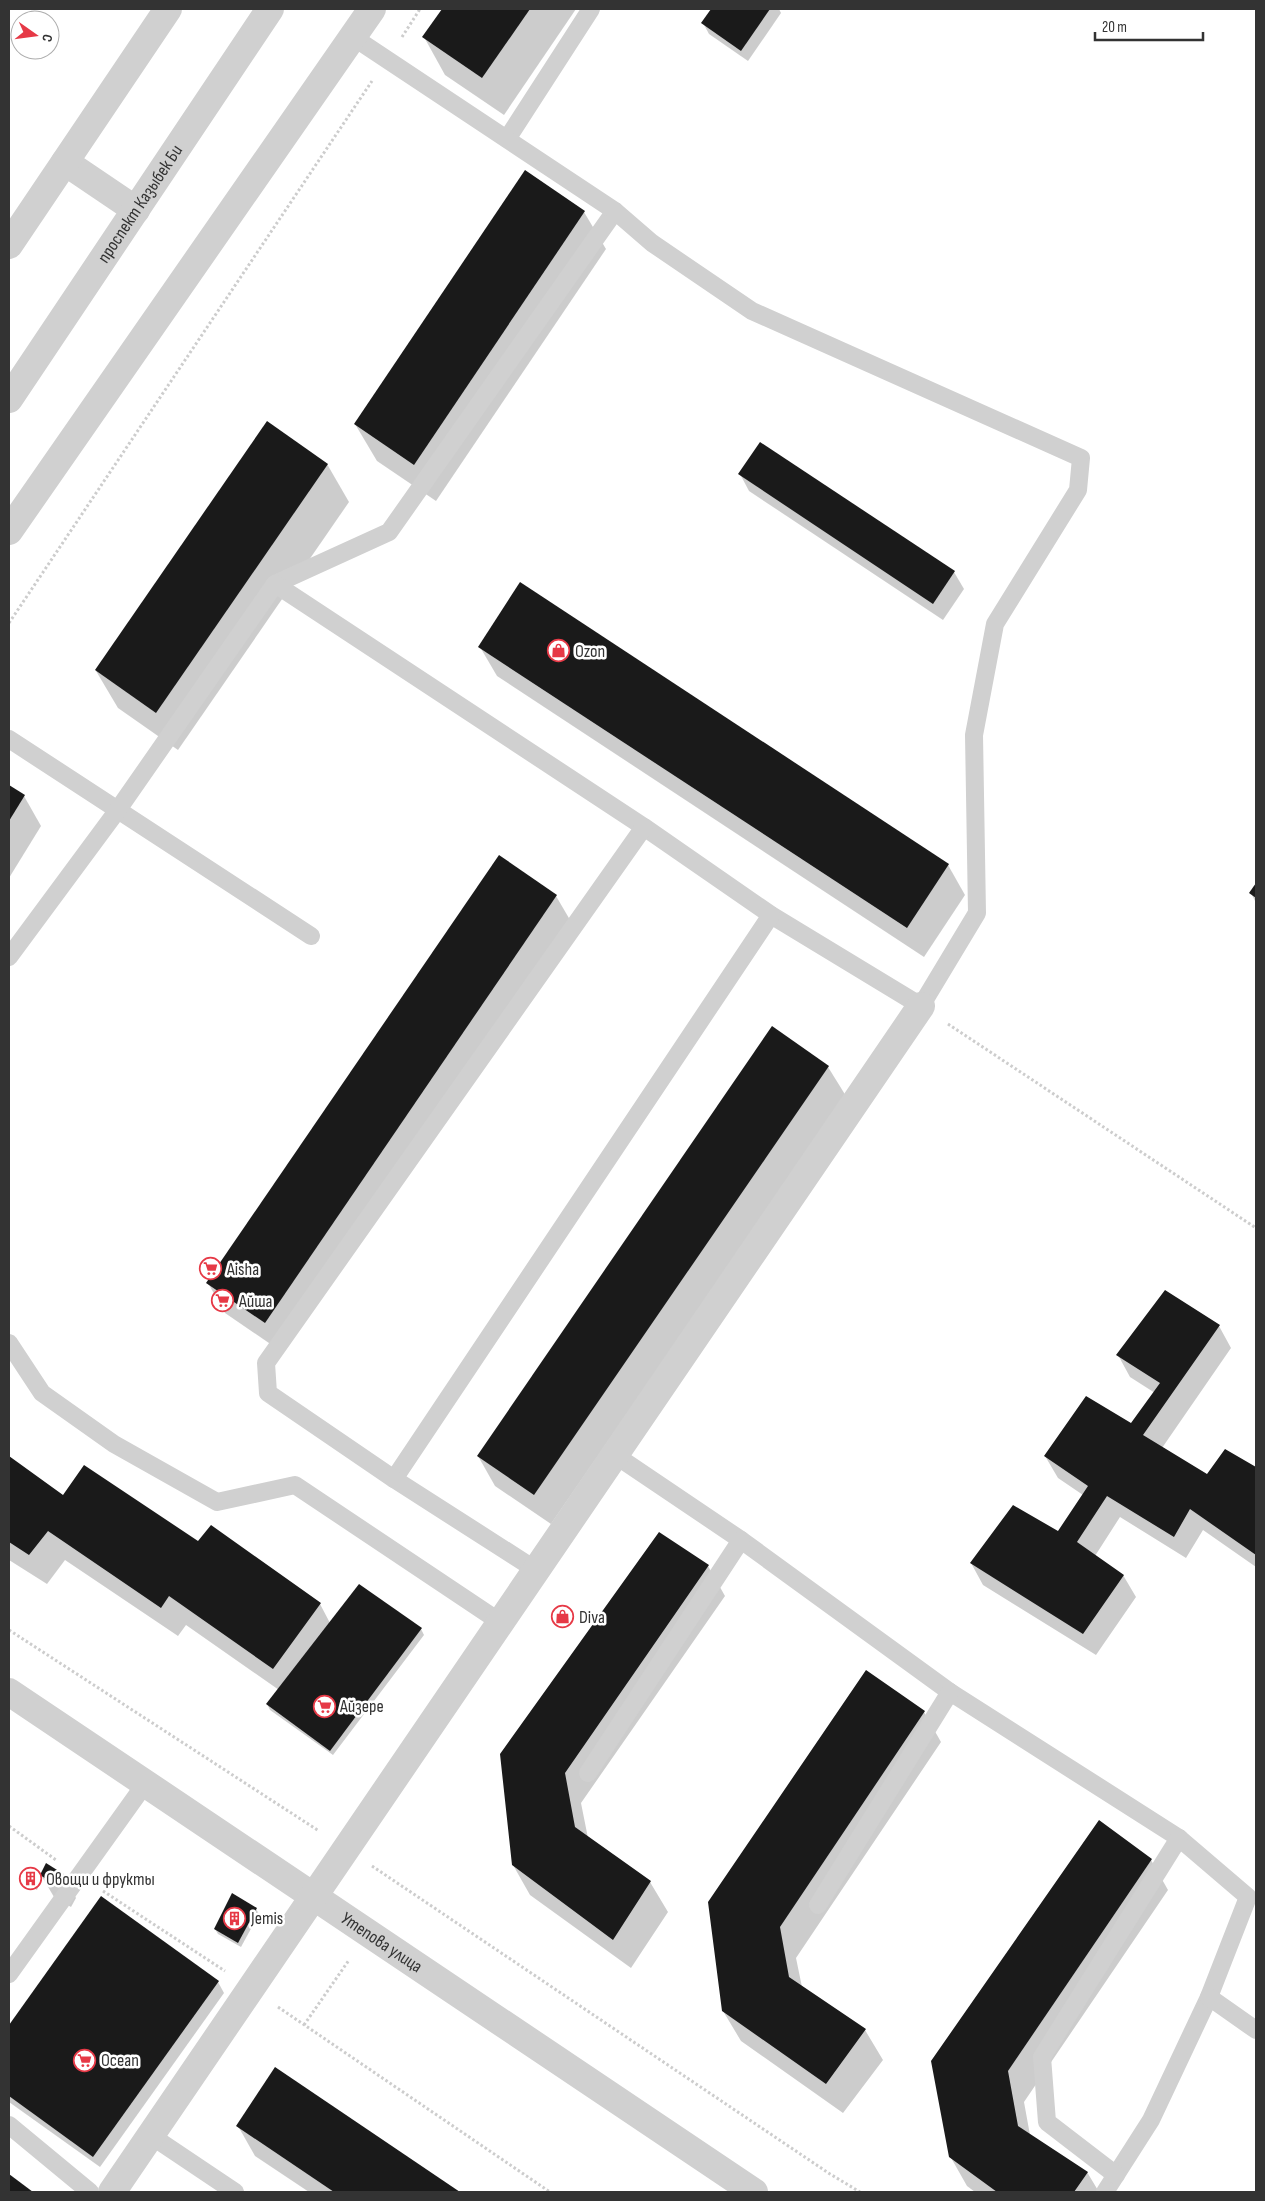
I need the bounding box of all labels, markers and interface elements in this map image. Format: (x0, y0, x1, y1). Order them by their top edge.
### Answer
north arrow (10, 10, 60, 60)
scale bar (1095, 10, 1202, 42)
text: 20 m (1102, 18, 1127, 37)
text: С (38, 32, 56, 44)
street label: проспект Казыбек Би (93, 141, 187, 267)
shop icon: Ozon (547, 639, 571, 663)
place label: Ozon (575, 641, 605, 662)
supermarket icon: Aisha (199, 1257, 223, 1281)
place label: Aisha (226, 1259, 259, 1280)
supermarket icon: Айша (211, 1289, 235, 1313)
place label: Айша (238, 1291, 273, 1312)
shop icon: Diva (551, 1605, 575, 1629)
place label: Diva (579, 1607, 605, 1628)
supermarket icon: Айзере (312, 1694, 336, 1718)
place label: Айзере (339, 1696, 384, 1717)
building icon: Овощи и фрукты (18, 1867, 42, 1891)
place label: Овощи и фрукты (46, 1869, 155, 1890)
building icon: Jemis (223, 1906, 247, 1930)
street label: Утепова улица (337, 1907, 426, 1977)
place label: Jemis (250, 1908, 283, 1929)
supermarket icon: Ocean (73, 2048, 97, 2072)
place label: Ocean (101, 2050, 139, 2071)

